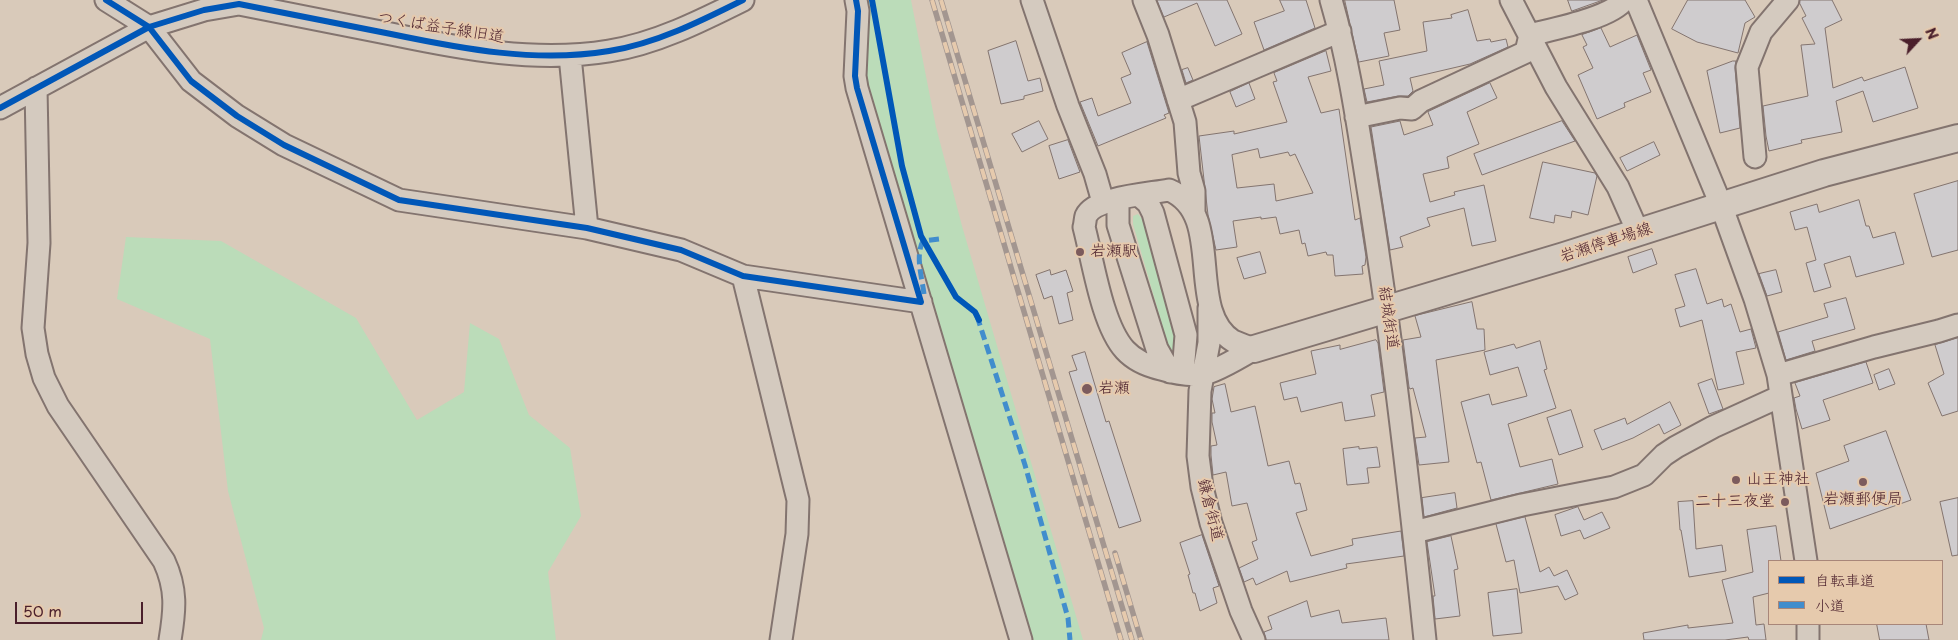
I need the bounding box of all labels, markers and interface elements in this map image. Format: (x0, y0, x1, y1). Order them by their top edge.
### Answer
street label: つくば益子線旧道 (376, 9, 506, 47)
north arrow (1893, 15, 1943, 65)
text: N (1920, 24, 1944, 43)
street label: 岩瀬停車場線 (1557, 219, 1655, 267)
place label: 岩瀬駅 (1090, 242, 1138, 262)
marker: 岩瀬駅 (1074, 246, 1086, 258)
street label: 結城街道 (1374, 285, 1402, 351)
place label: 岩瀬 (1098, 379, 1130, 399)
marker: 岩瀬 (1080, 382, 1094, 396)
place label: 山王神社 (1746, 470, 1810, 490)
marker: 山王神社 (1730, 474, 1742, 486)
marker: 岩瀬郵便局 (1857, 476, 1869, 488)
street label: 鎌倉街道 (1193, 477, 1227, 543)
place label: 岩瀬郵便局 (1823, 490, 1903, 510)
place label: 二十三夜堂 (1695, 492, 1775, 512)
marker: 二十三夜堂 (1779, 496, 1791, 508)
legend (1768, 560, 1943, 625)
text: 自転車道 (1815, 568, 1875, 591)
scale bar (18, 592, 145, 624)
text: 小道 (1815, 593, 1845, 616)
text: 50 m (23, 599, 62, 622)

